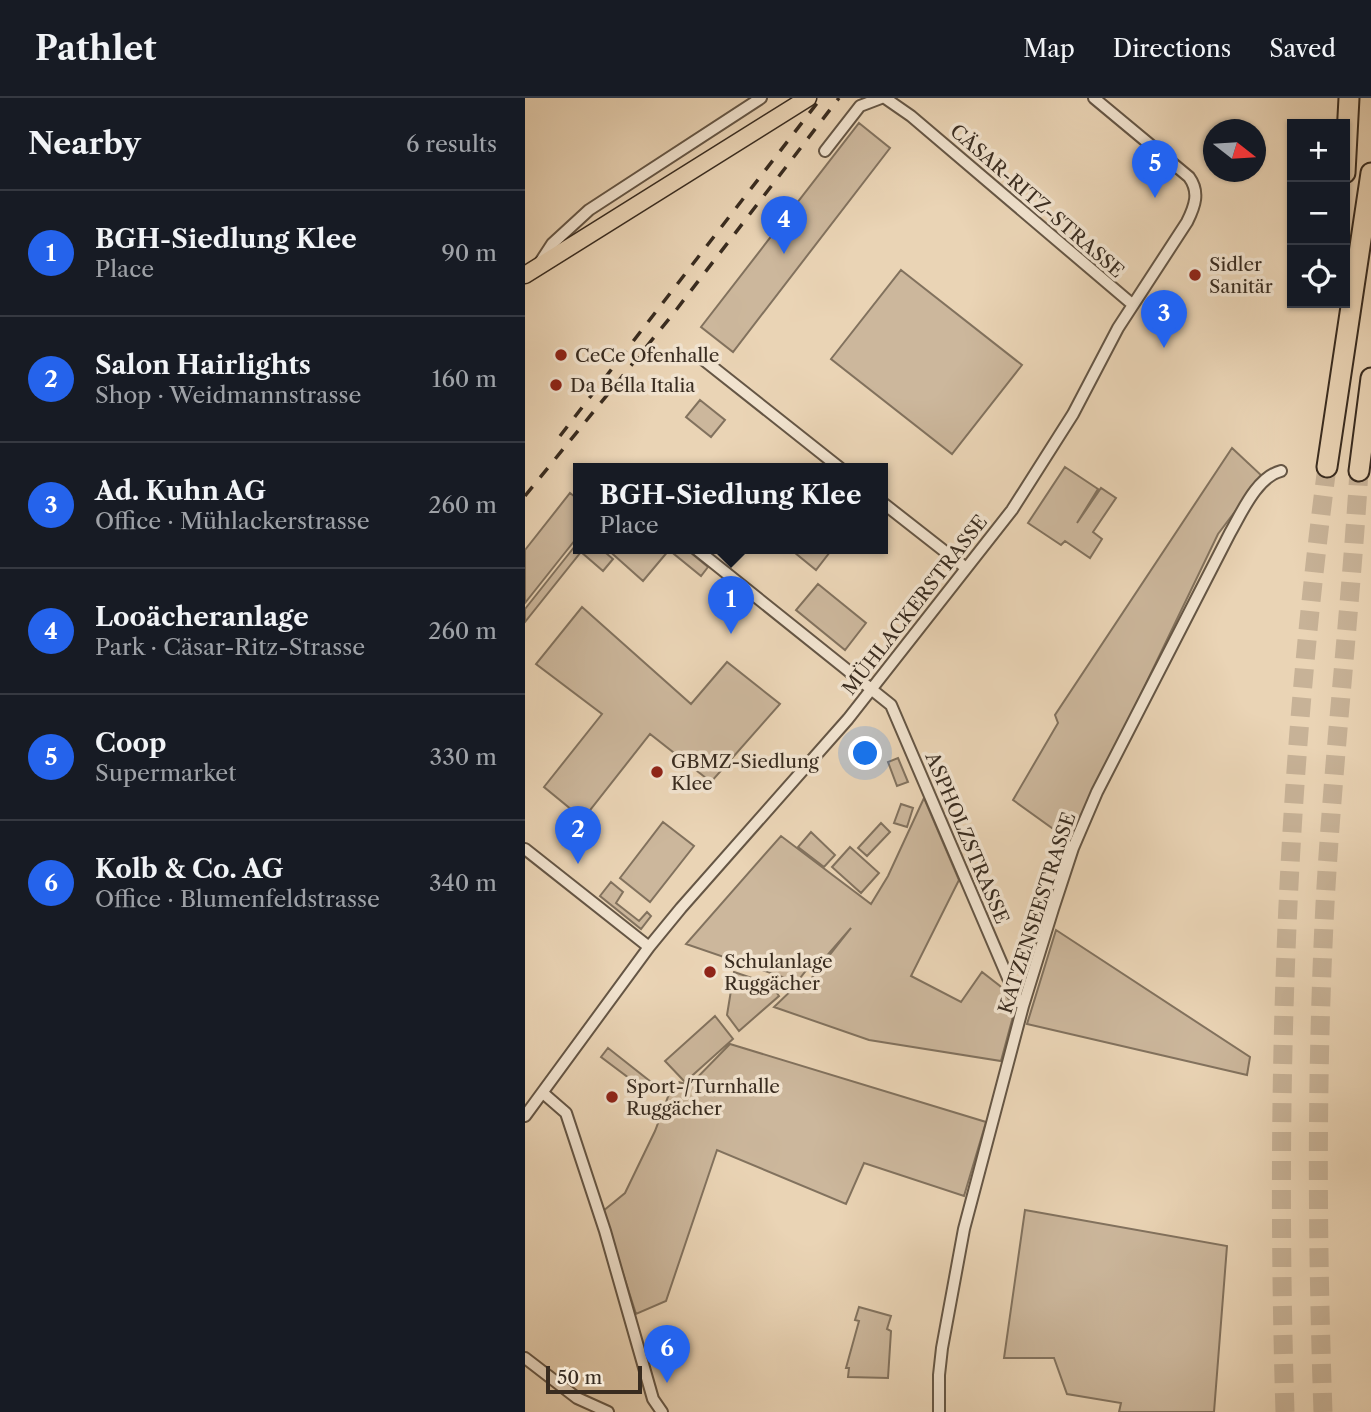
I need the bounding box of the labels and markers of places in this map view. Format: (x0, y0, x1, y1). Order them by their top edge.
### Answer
pin: 5 (1132, 140, 1178, 198)
pin: 4 (761, 196, 807, 254)
place label: Sidler Sanitär (1209, 253, 1273, 298)
marker: Sidler Sanitär (1187, 267, 1203, 283)
pin: 3 (1141, 290, 1187, 348)
place label: CeCe Ofenhalle (575, 344, 719, 367)
marker: CeCe Ofenhalle (553, 347, 569, 363)
place label: Da Bella Italia (570, 374, 695, 397)
marker: Da Bella Italia (548, 377, 564, 393)
pin: 1 (708, 576, 754, 634)
place label: GBMZ-Siedlung Klee (671, 750, 820, 795)
marker: GBMZ-Siedlung Klee (649, 764, 665, 780)
pin: 2 (555, 806, 601, 864)
place label: Schulanlage Ruggächer (724, 950, 833, 995)
marker: Schulanlage Ruggächer (702, 964, 718, 980)
place label: Sport-/Turnhalle Ruggächer (626, 1075, 780, 1120)
marker: Sport-/Turnhalle Ruggächer (604, 1089, 620, 1105)
pin: 6 (644, 1325, 690, 1383)

